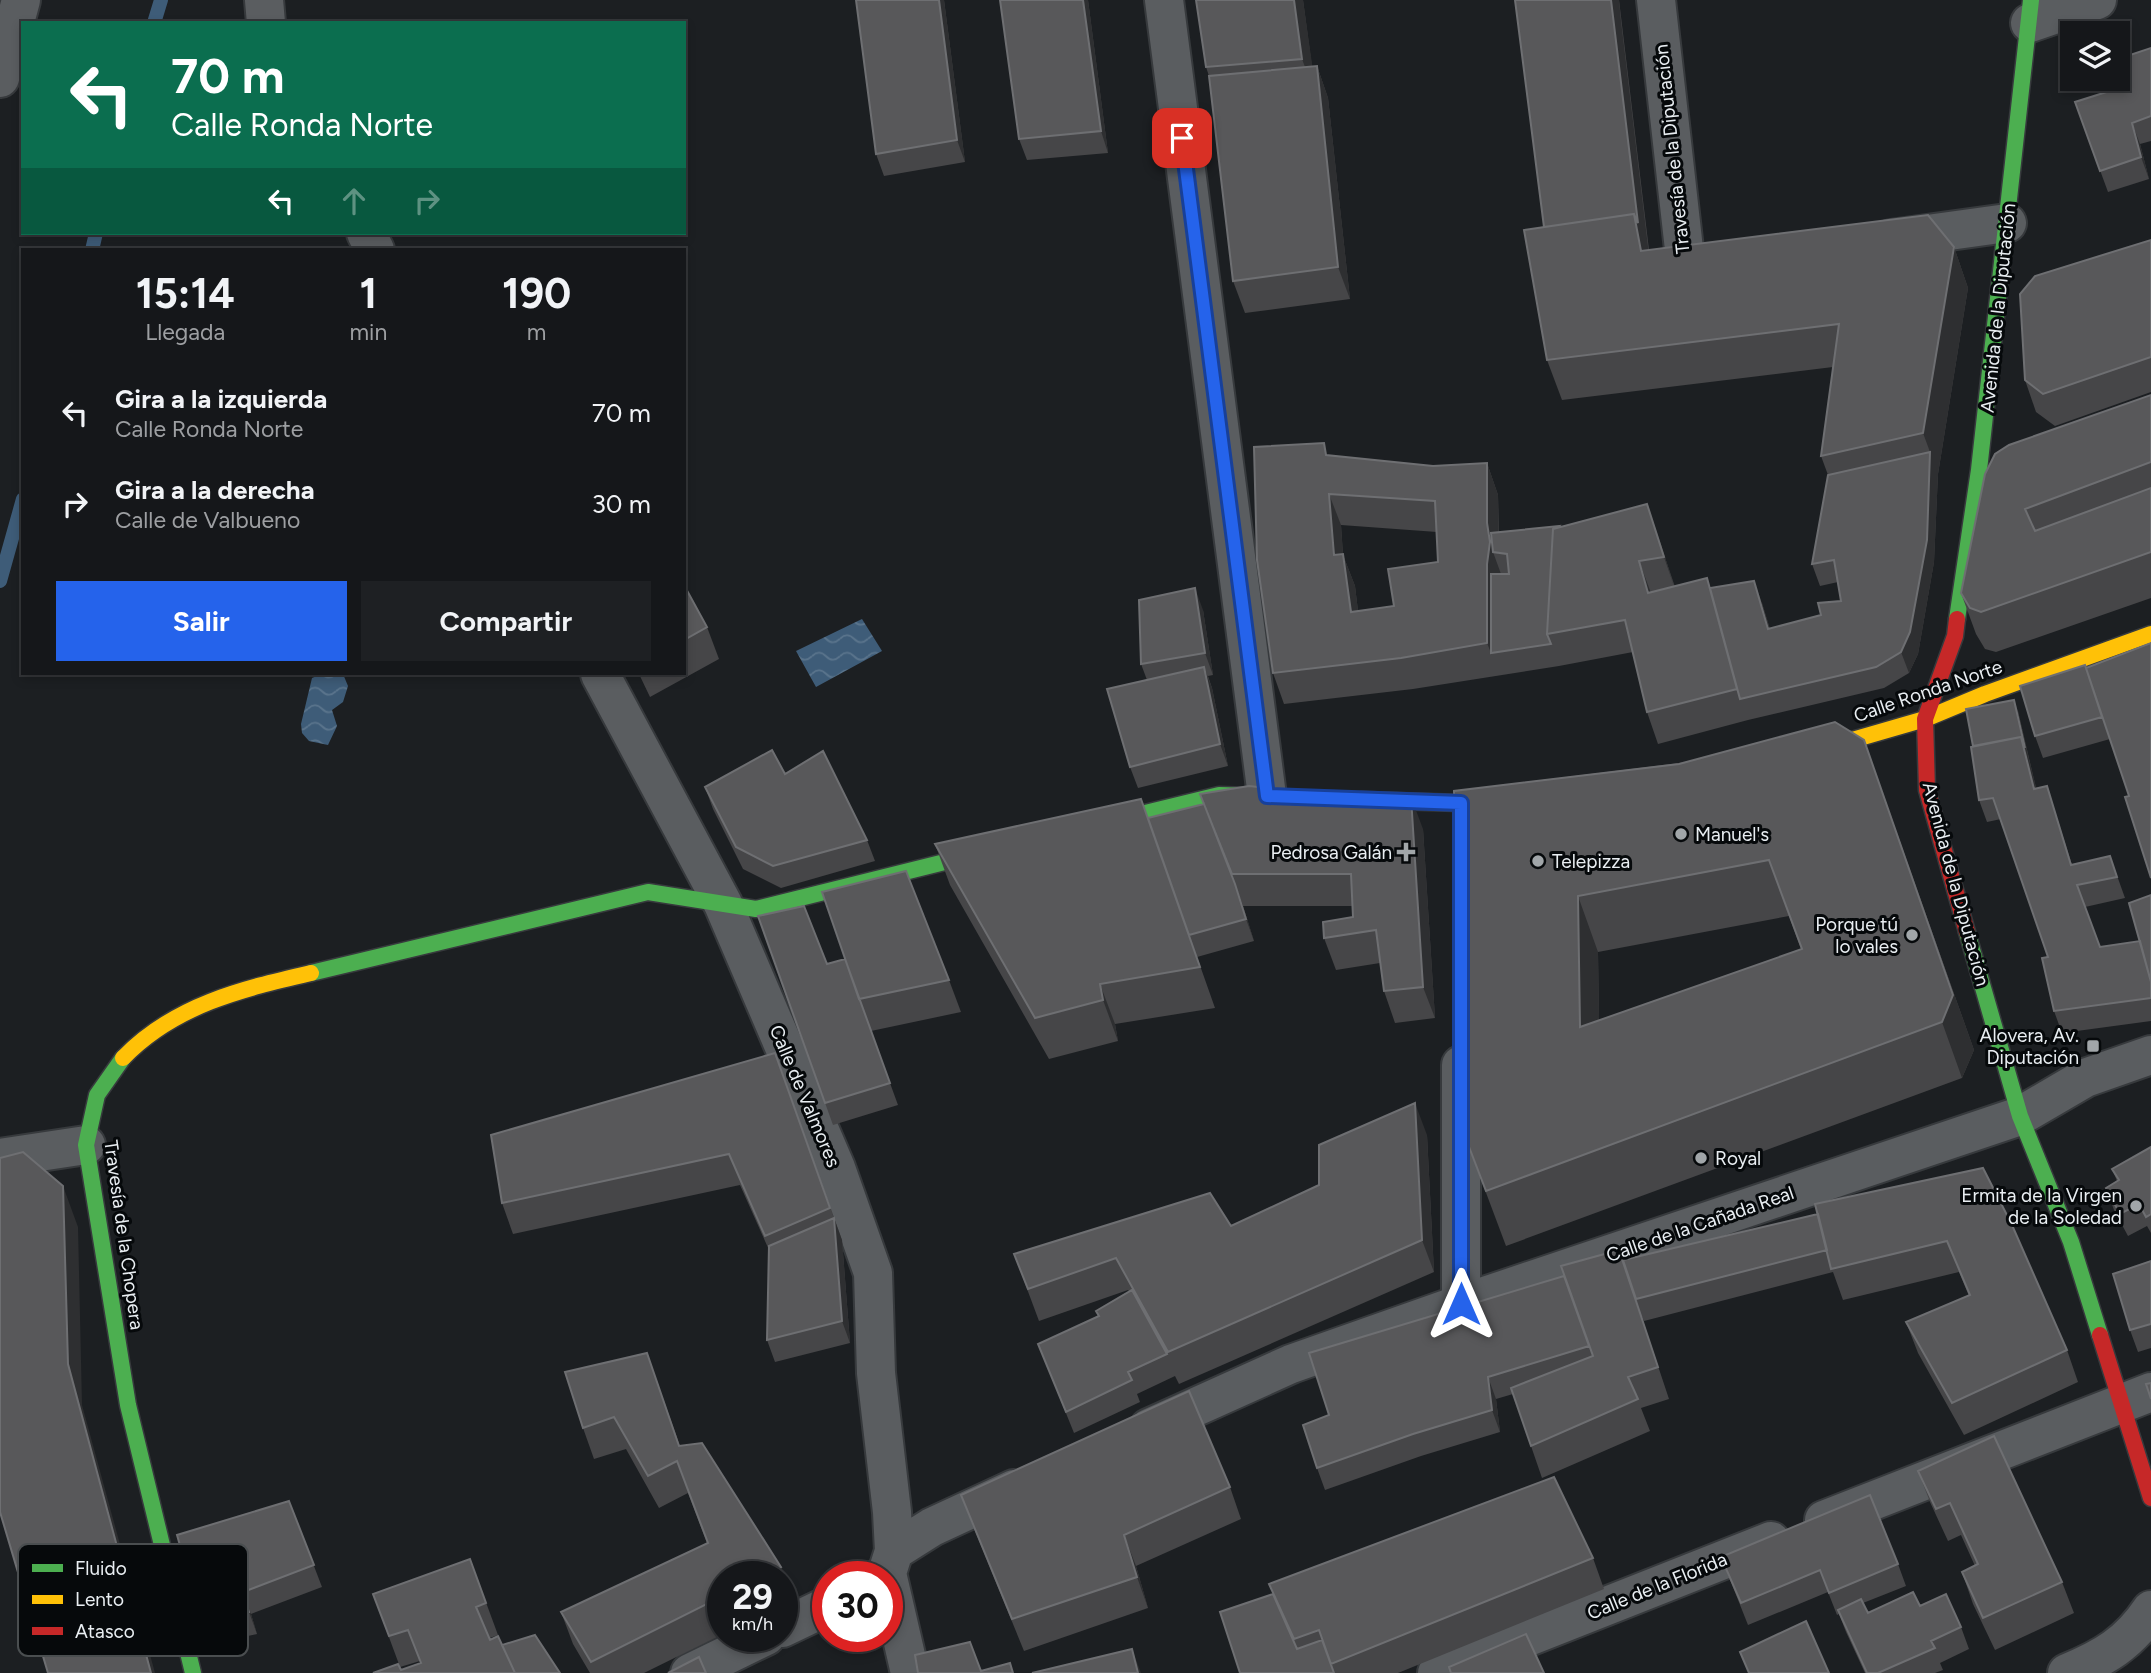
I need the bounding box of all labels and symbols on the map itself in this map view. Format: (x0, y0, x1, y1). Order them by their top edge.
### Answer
street label: Travesía de la Diputación (1650, 43, 1694, 255)
pin (1152, 108, 1212, 168)
street label: Avenida de la Diputación (1976, 202, 2020, 414)
street label: Calle Ronda Norte (1851, 655, 2005, 727)
street label: Avenida de la Diputación (1918, 779, 1994, 989)
place label: Manuel's (1695, 823, 1769, 846)
marker: Manuel's (1673, 826, 1689, 842)
place label: Pedrosa Galán (1270, 841, 1392, 864)
marker: Pedrosa Galán (1398, 844, 1414, 860)
place label: Telepizza (1552, 850, 1630, 873)
marker: Telepizza (1530, 853, 1546, 869)
place label: Porque tú lo vales (1815, 913, 1898, 958)
marker: Porque tú lo vales (1904, 927, 1920, 943)
street label: Calle de Valmores (765, 1021, 845, 1171)
place label: Alovera, Av. Diputación (1980, 1024, 2079, 1069)
marker: Alovera, Av. Diputación (2085, 1038, 2101, 1054)
street label: Travesía de la Chopera (99, 1139, 149, 1331)
place label: Royal (1715, 1147, 1761, 1170)
marker: Royal (1693, 1150, 1709, 1166)
street label: Calle de la Cañada Real (1603, 1181, 1797, 1267)
place label: Ermita de la Virgen de la Soledad (1961, 1184, 2122, 1229)
marker: Ermita de la Virgen de la Soledad (2128, 1198, 2144, 1214)
position arrow (1424, 1267, 1498, 1341)
legend (18, 1544, 248, 1656)
street label: Calle de la Florida (1584, 1547, 1730, 1625)
text: Fluido (75, 1557, 127, 1580)
speed limit sign: 30 (812, 1561, 903, 1652)
text: Lento (75, 1588, 124, 1611)
text: Atasco (75, 1620, 135, 1643)

